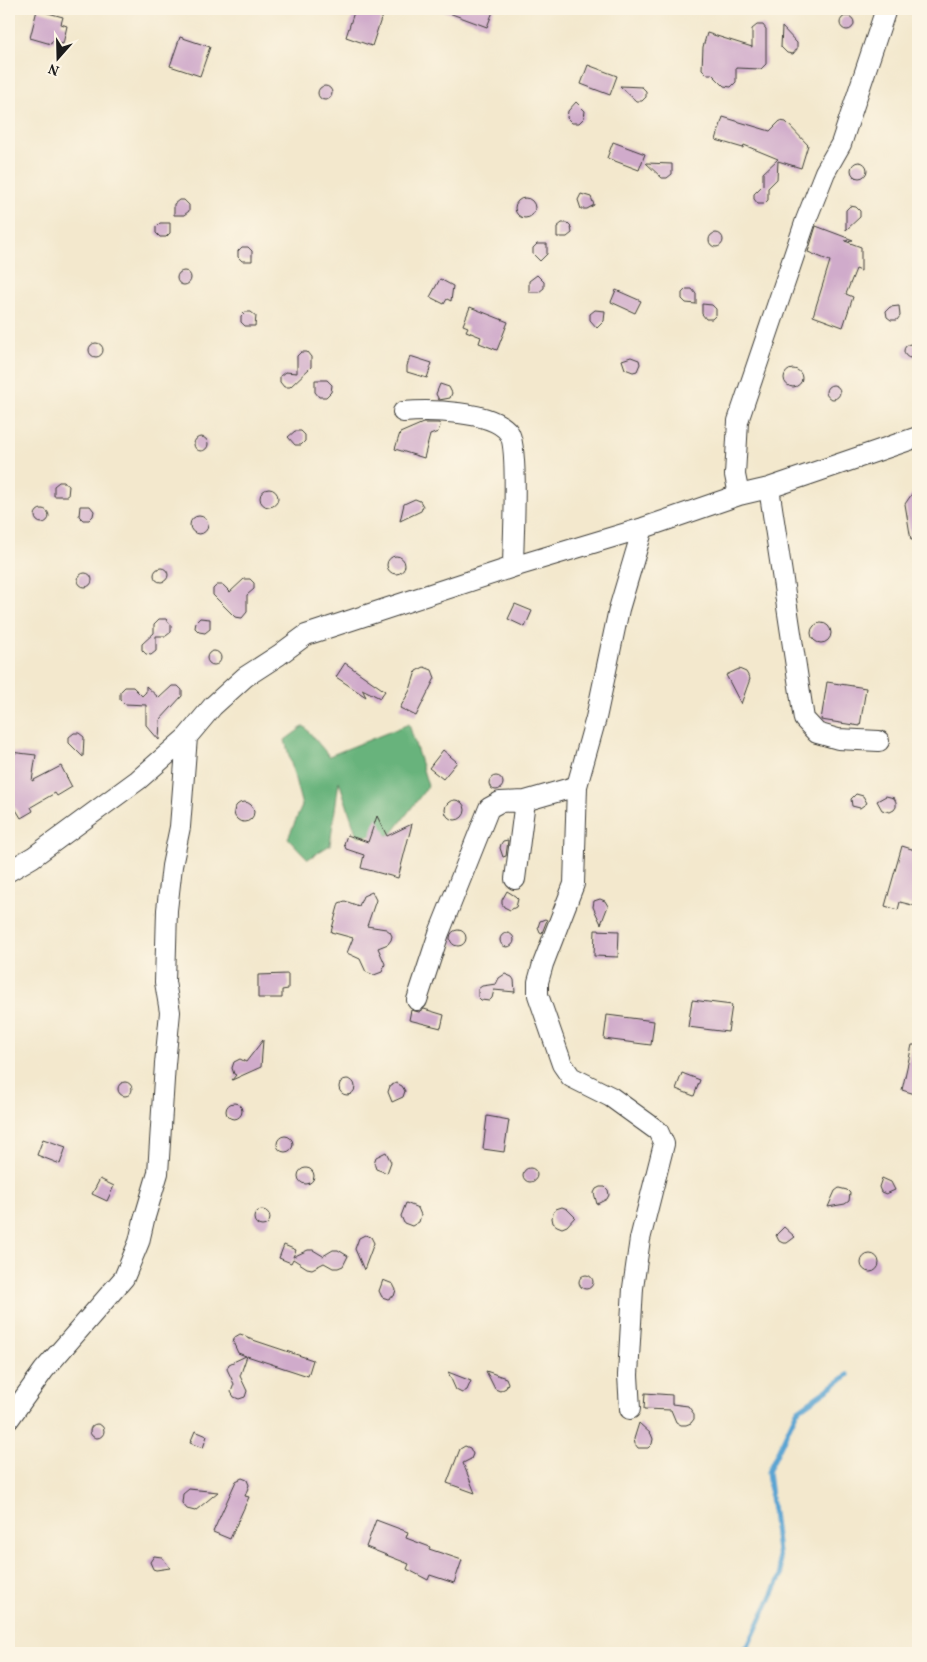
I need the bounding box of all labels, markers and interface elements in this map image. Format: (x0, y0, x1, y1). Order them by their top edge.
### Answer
north arrow (32, 32, 82, 82)
text: N (46, 58, 62, 79)

